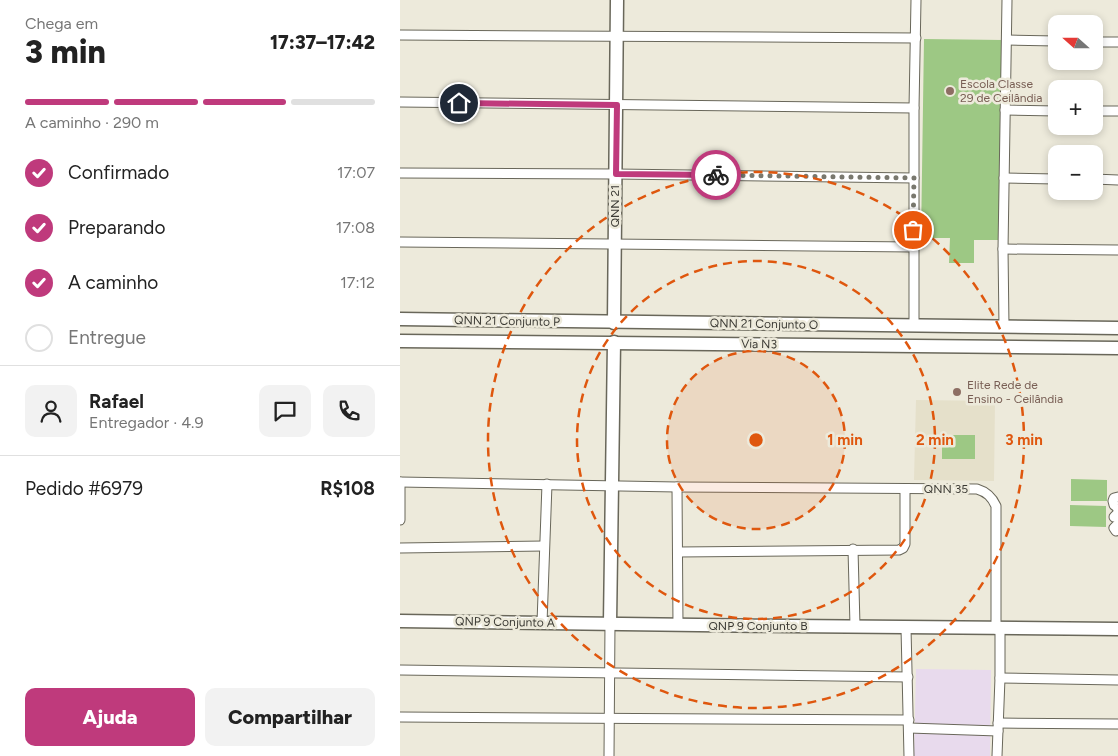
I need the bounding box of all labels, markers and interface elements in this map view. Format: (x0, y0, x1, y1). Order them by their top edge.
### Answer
text: Chega em (25, 14, 98, 33)
north arrow (1048, 15, 1102, 70)
map controls (1048, 15, 1103, 200)
text: 17:37–17:42 (270, 31, 375, 54)
text: 3 min (25, 33, 106, 71)
place label: Escola Classe 29 de Ceilândia (960, 77, 1042, 105)
button: + (1048, 80, 1103, 135)
pin (438, 82, 480, 124)
marker: Escola Classe 29 de Ceilândia (944, 85, 956, 97)
icon: home (445, 89, 473, 117)
text: A caminho · 290 m (25, 113, 159, 132)
button: − (1048, 145, 1103, 200)
courier (691, 150, 741, 200)
icon: check (25, 159, 53, 187)
text: Confirmado (68, 161, 169, 184)
icon: bike (702, 161, 730, 189)
text: 17:07 (337, 163, 375, 182)
street label: QNN 21 (608, 185, 622, 227)
pin (892, 209, 934, 251)
icon: check (25, 214, 53, 242)
text: Preparando (68, 216, 166, 239)
icon: bag (899, 216, 927, 244)
text: 17:08 (336, 218, 375, 237)
icon: check (25, 269, 53, 297)
text: A caminho (68, 271, 158, 294)
text: 17:12 (340, 273, 375, 292)
street label: QNN 21 Conjunto P (454, 313, 560, 329)
street label: QNN 21 Conjunto O (710, 316, 818, 332)
text: Entregue (68, 326, 146, 349)
street label: Via N3 (741, 337, 777, 351)
place label: Elite Rede de Ensino - Ceilândia (967, 378, 1063, 406)
button: person (25, 385, 77, 437)
button: chat (259, 385, 311, 437)
button: phone (323, 385, 375, 437)
marker: Elite Rede de Ensino - Ceilândia (951, 386, 963, 398)
text: Rafael (89, 390, 144, 413)
text: Entregador · 4.9 (89, 413, 204, 432)
centre of rings (747, 431, 765, 449)
text: 1 min (827, 431, 863, 449)
text: 2 min (916, 431, 954, 449)
text: 3 min (1005, 431, 1043, 449)
text: Pedido #6979 (25, 477, 143, 500)
text: R$108 (320, 477, 375, 500)
street label: QNN 35 (924, 482, 968, 496)
street label: QNP 9 Conjunto A (455, 614, 555, 630)
street label: QNP 9 Conjunto B (708, 619, 808, 633)
button: Ajuda (25, 688, 195, 746)
button: Compartilhar (205, 688, 375, 746)

